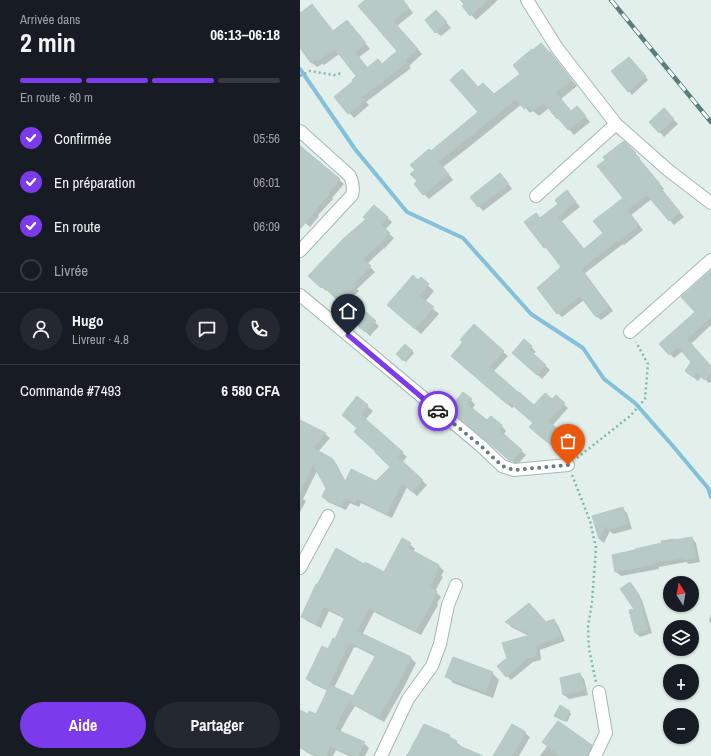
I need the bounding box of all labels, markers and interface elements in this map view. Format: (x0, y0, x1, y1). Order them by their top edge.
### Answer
text: Arrivée dans (20, 11, 80, 28)
text: 06:13–06:18 (210, 24, 280, 45)
text: 2 min (20, 25, 76, 60)
text: En route · 60 m (20, 89, 93, 106)
icon: check (20, 127, 42, 149)
text: Confirmée (54, 128, 111, 149)
text: 05:56 (253, 130, 280, 147)
icon: check (20, 171, 42, 193)
text: En préparation (54, 172, 135, 193)
text: 06:01 (253, 174, 280, 191)
icon: check (20, 215, 42, 237)
text: En route (54, 216, 101, 237)
text: 06:09 (253, 218, 280, 235)
text: Livrée (54, 260, 88, 281)
pin (331, 294, 365, 335)
icon: home (337, 300, 359, 322)
button: person (20, 308, 62, 350)
button: chat (186, 308, 228, 350)
button: phone (238, 308, 280, 350)
text: Hugo (72, 310, 103, 331)
text: Livreur · 4.8 (72, 331, 129, 348)
text: Commande #7493 (20, 380, 121, 401)
text: 6 580 CFA (221, 380, 280, 401)
courier (418, 391, 458, 431)
icon: car (427, 400, 449, 422)
pin (551, 424, 585, 465)
icon: bag (557, 430, 579, 452)
north arrow (663, 576, 699, 612)
map controls (663, 576, 699, 744)
button: layers (663, 620, 699, 656)
button: + (663, 664, 699, 700)
button: Aide (20, 702, 146, 748)
button: Partager (154, 702, 280, 748)
button: − (663, 708, 699, 744)

